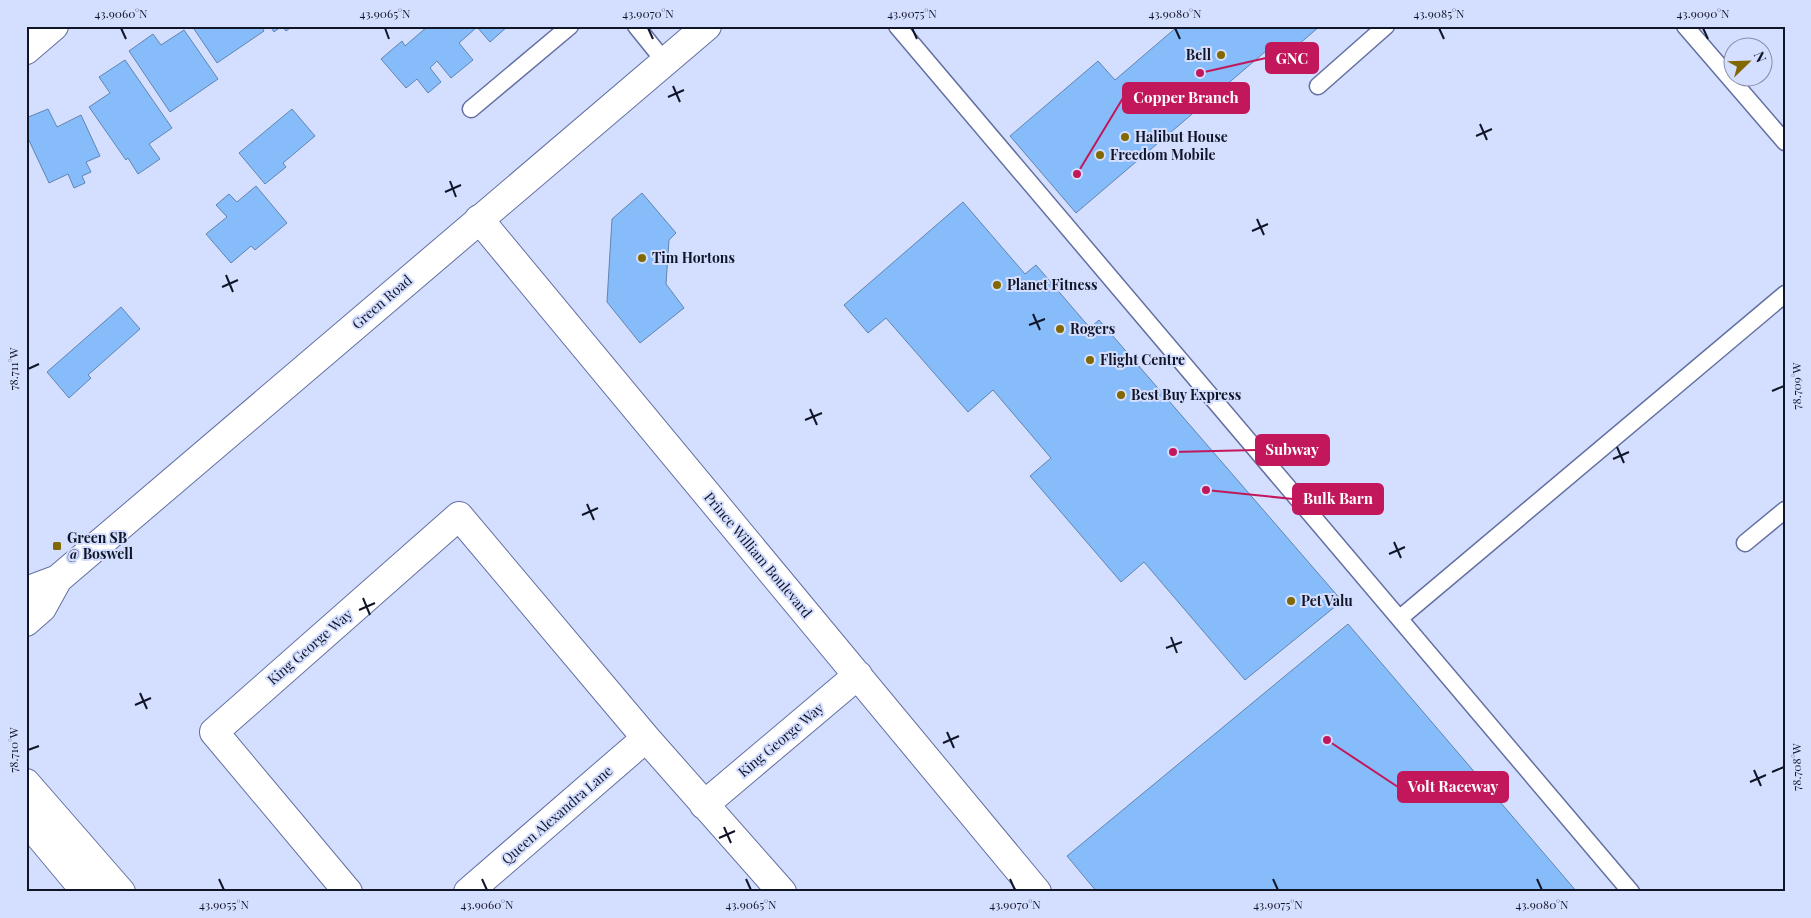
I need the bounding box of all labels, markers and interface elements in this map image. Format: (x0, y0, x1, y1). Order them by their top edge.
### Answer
text: 43.9060°N (95, 5, 148, 21)
text: 43.9065°N (360, 5, 411, 21)
text: 43.9070°N (622, 5, 674, 21)
text: 43.9075°N (887, 5, 937, 21)
text: 43.9080°N (1149, 5, 1202, 21)
text: 43.9085°N (1413, 5, 1465, 21)
text: 43.9090°N (1677, 5, 1730, 21)
north arrow (1724, 38, 1774, 88)
callout: GNC (1266, 43, 1318, 73)
place label: Bell (1186, 45, 1212, 64)
text: GNC (1276, 48, 1308, 68)
text: N (1750, 48, 1771, 65)
marker: Bell (1215, 49, 1227, 61)
callout: Copper Branch (1123, 83, 1249, 113)
text: Copper Branch (1133, 87, 1239, 107)
place label: Halibut House (1135, 127, 1228, 146)
marker: Halibut House (1119, 131, 1131, 143)
place label: Freedom Mobile (1110, 145, 1215, 164)
marker: Freedom Mobile (1094, 149, 1106, 161)
place label: Tim Hortons (652, 248, 735, 267)
marker: Tim Hortons (636, 252, 648, 264)
street label: Green Road (348, 270, 416, 333)
place label: Planet Fitness (1007, 275, 1097, 294)
marker: Planet Fitness (991, 279, 1003, 291)
place label: Rogers (1070, 319, 1115, 338)
marker: Rogers (1054, 323, 1066, 335)
text: 78.711°W (5, 348, 21, 390)
place label: Flight Centre (1100, 350, 1185, 369)
marker: Flight Centre (1084, 354, 1096, 366)
text: 78.709°W (1788, 362, 1804, 409)
place label: Best Buy Express (1131, 385, 1241, 404)
marker: Best Buy Express (1115, 389, 1127, 401)
callout: Subway (1256, 435, 1329, 465)
text: Subway (1265, 439, 1319, 459)
callout: Bulk Barn (1293, 484, 1383, 514)
street label: Prince William Boulevard (700, 488, 817, 621)
text: Bulk Barn (1303, 488, 1374, 508)
place label: Green SB @ Boswell (67, 528, 134, 563)
marker: Green SB @ Boswell (51, 540, 63, 552)
place label: Pet Valu (1301, 591, 1353, 610)
marker: Pet Valu (1285, 595, 1297, 607)
street label: King George Way (263, 605, 356, 689)
street label: King George Way (734, 698, 828, 781)
text: 78.710°W (5, 727, 21, 773)
text: 78.708°W (1788, 743, 1804, 791)
street label: Queen Alexandra Lane (497, 761, 616, 868)
callout: Volt Raceway (1398, 772, 1508, 802)
text: Volt Raceway (1407, 776, 1499, 796)
text: 43.9055°N (199, 896, 249, 912)
text: 43.9060°N (461, 896, 514, 912)
text: 43.9065°N (726, 896, 777, 912)
text: 43.9070°N (989, 896, 1041, 912)
text: 43.9075°N (1253, 896, 1303, 912)
text: 43.9080°N (1516, 896, 1569, 912)

